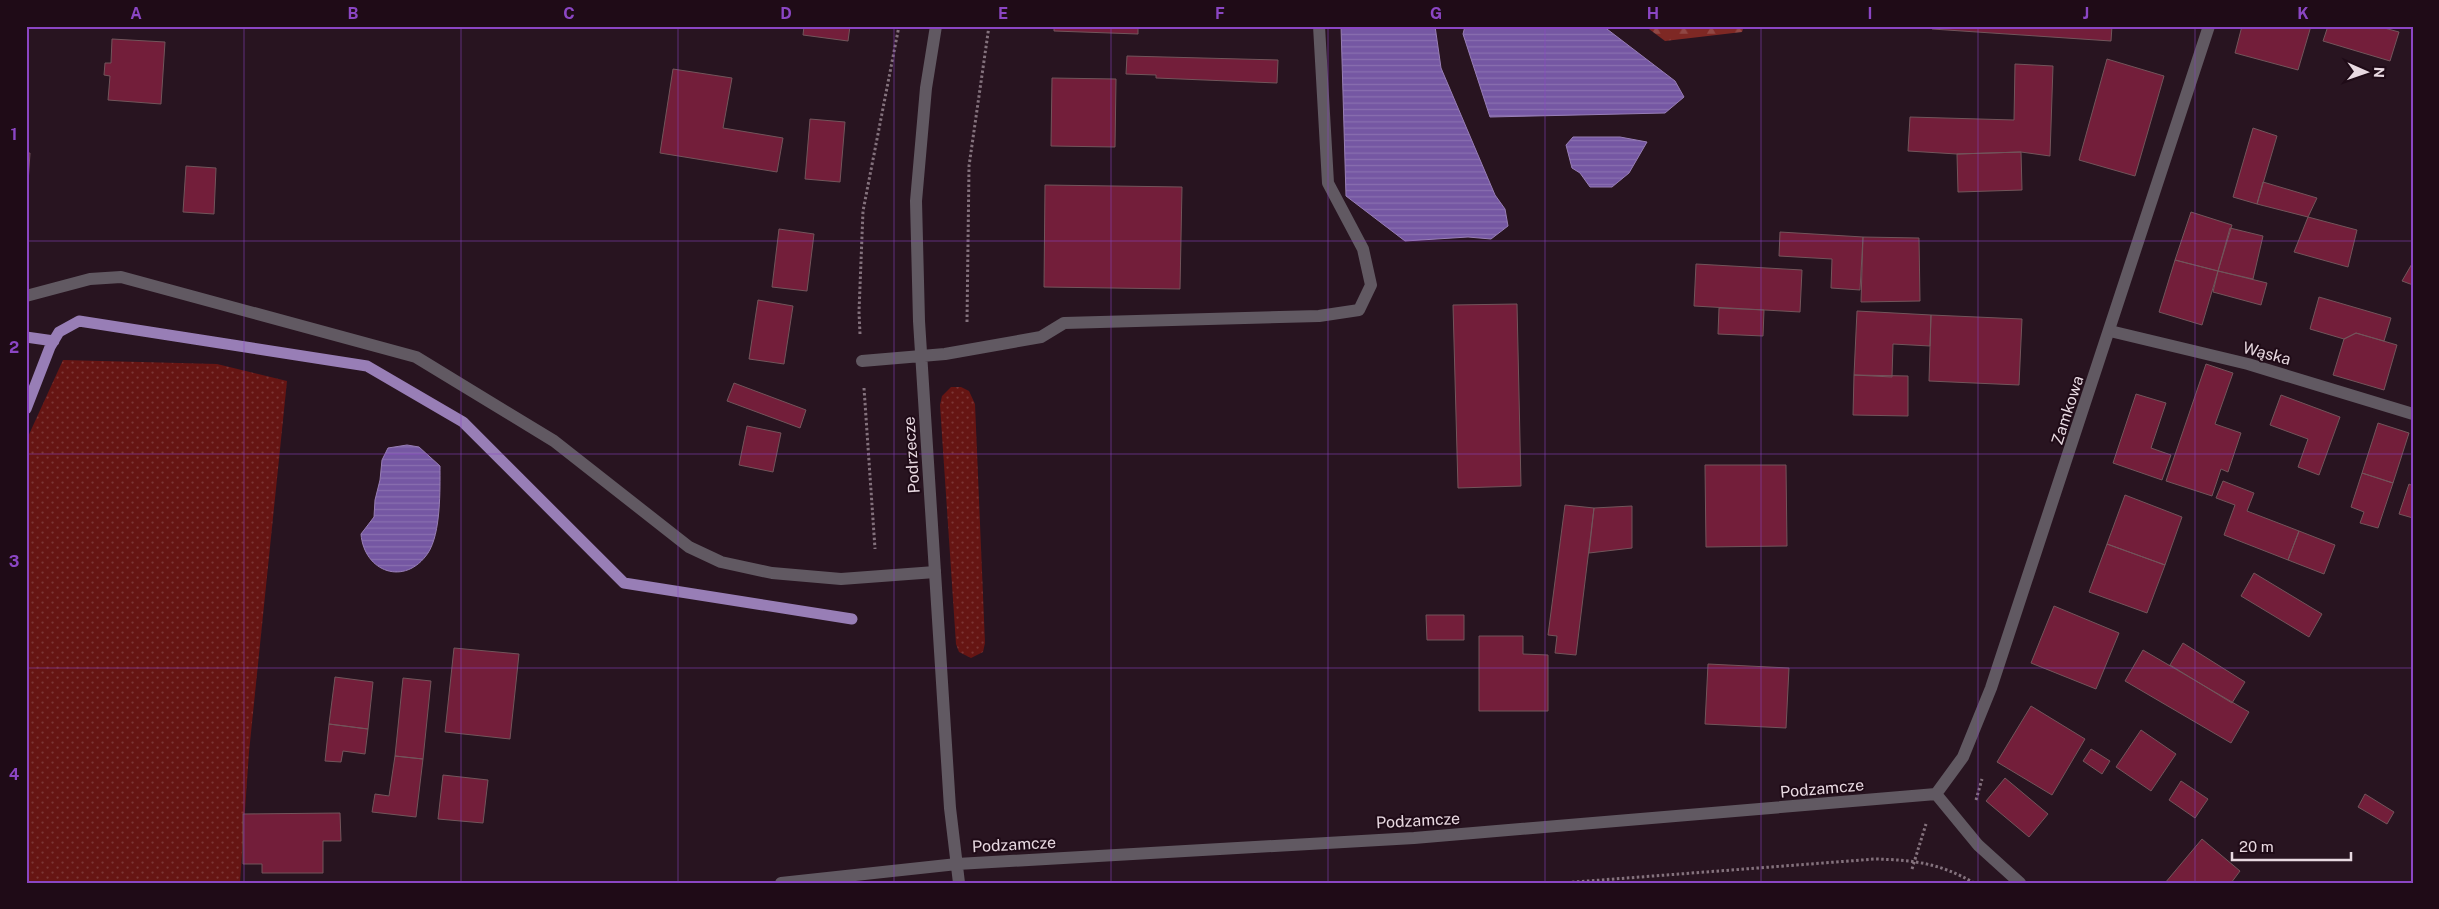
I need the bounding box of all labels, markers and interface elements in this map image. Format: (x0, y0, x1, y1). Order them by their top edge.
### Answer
text: A (130, 4, 142, 23)
text: B (348, 4, 359, 23)
text: C (563, 4, 575, 23)
text: D (780, 4, 792, 23)
text: E (998, 4, 1008, 23)
text: F (1215, 4, 1225, 23)
text: G (1430, 4, 1442, 23)
text: H (1647, 4, 1659, 23)
text: I (1868, 4, 1872, 23)
text: J (2083, 4, 2089, 23)
text: K (2297, 4, 2309, 23)
north arrow (2342, 48, 2392, 98)
text: N (2371, 67, 2387, 78)
text: 1 (11, 125, 17, 144)
text: 2 (9, 338, 19, 357)
street label: Wąska (2241, 338, 2293, 369)
street label: Zamkowa (2047, 373, 2088, 447)
street label: Podrzecze (899, 416, 924, 494)
text: 3 (9, 552, 19, 571)
text: 4 (9, 765, 20, 784)
street label: Podzamcze (1779, 775, 1865, 802)
street label: Podzamcze (1375, 809, 1461, 832)
scale bar (2232, 829, 2350, 861)
street label: Podzamcze (971, 833, 1057, 856)
text: 20 m (2239, 838, 2274, 855)

